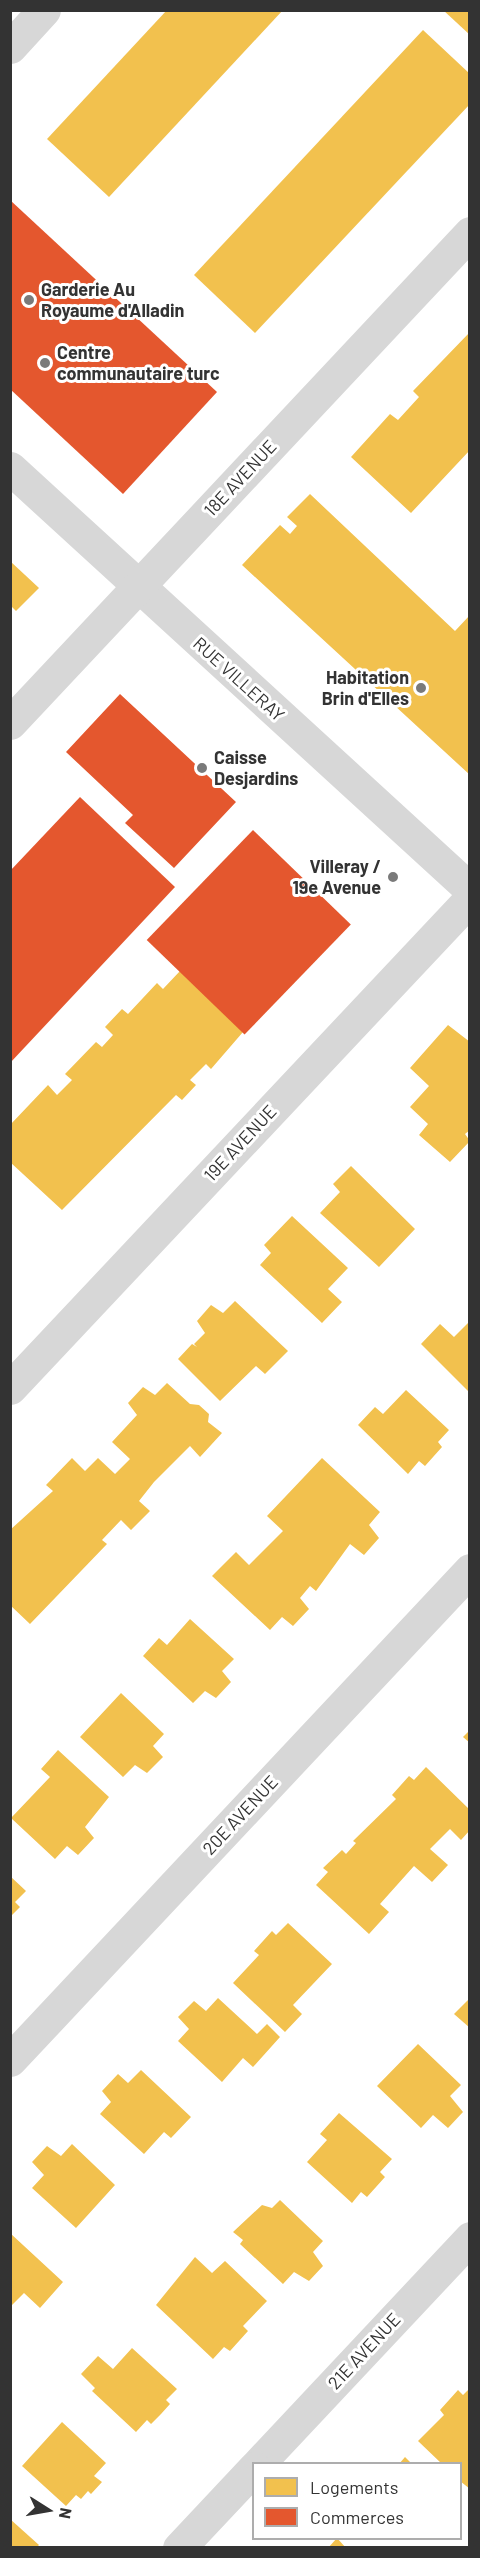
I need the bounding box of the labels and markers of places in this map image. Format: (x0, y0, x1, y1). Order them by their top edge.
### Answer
place label: Garderie Au Royaume d'Alladin (41, 279, 184, 322)
marker: Garderie Au Royaume d'Alladin (22, 293, 36, 307)
place label: Centre communautaire turc (57, 342, 220, 385)
marker: Centre communautaire turc (38, 356, 52, 370)
place label: Habitation Brin d'Elles (322, 667, 409, 710)
marker: Habitation Brin d'Elles (414, 681, 428, 695)
place label: Caisse Desjardins (214, 747, 298, 789)
marker: Caisse Desjardins (195, 761, 209, 775)
place label: Villeray / 19e Avenue (292, 856, 381, 898)
marker: Villeray / 19e Avenue (386, 870, 400, 884)

